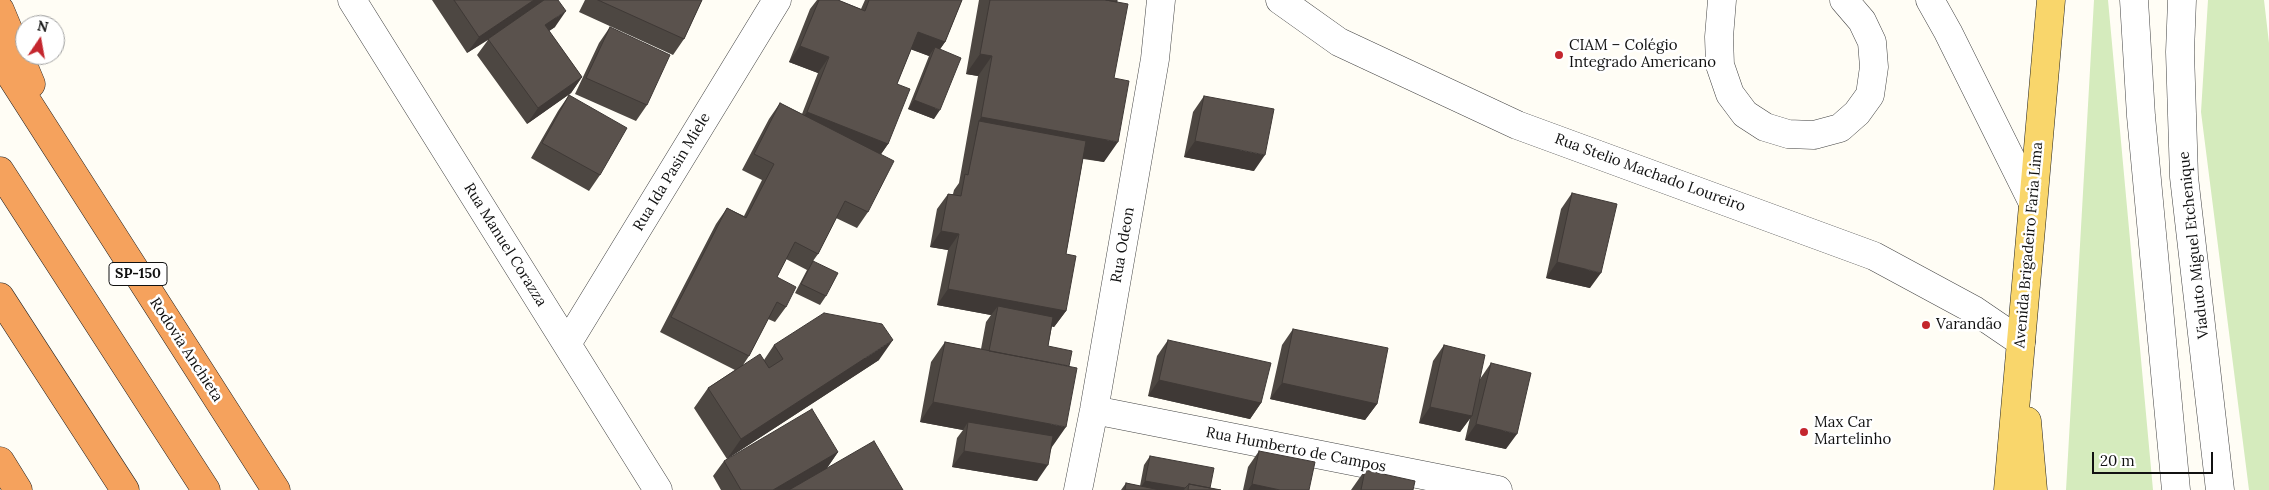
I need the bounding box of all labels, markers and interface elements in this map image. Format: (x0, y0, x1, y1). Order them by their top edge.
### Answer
north arrow (15, 15, 65, 65)
text: N (36, 16, 50, 36)
place label: CIAM – Colégio Integrado Americano (1569, 37, 1716, 72)
marker: CIAM – Colégio Integrado Americano (1553, 49, 1565, 61)
street label: Rua Ida Pasin Miele (630, 110, 714, 234)
street label: Rua Stelio Machado Loureiro (1552, 130, 1748, 216)
street label: Avenida Brigadeiro Faria Lima (2011, 141, 2047, 349)
street label: Viaduto Miguel Etchenique (2175, 150, 2213, 340)
street label: Rua Manuel Corazza (460, 180, 550, 310)
street label: Rua Odeon (1107, 206, 1139, 284)
road number: SP-150 (109, 262, 167, 286)
street label: Rodovia Anchieta (146, 295, 226, 405)
place label: Varandão (1936, 316, 2002, 334)
marker: Varandão (1920, 319, 1932, 331)
place label: Max Car Martelinho (1814, 414, 1891, 449)
street label: Rua Humberto de Campos (1204, 424, 1388, 476)
marker: Max Car Martelinho (1798, 426, 1810, 438)
scale bar (2094, 442, 2215, 474)
text: 20 m (2100, 451, 2135, 470)

